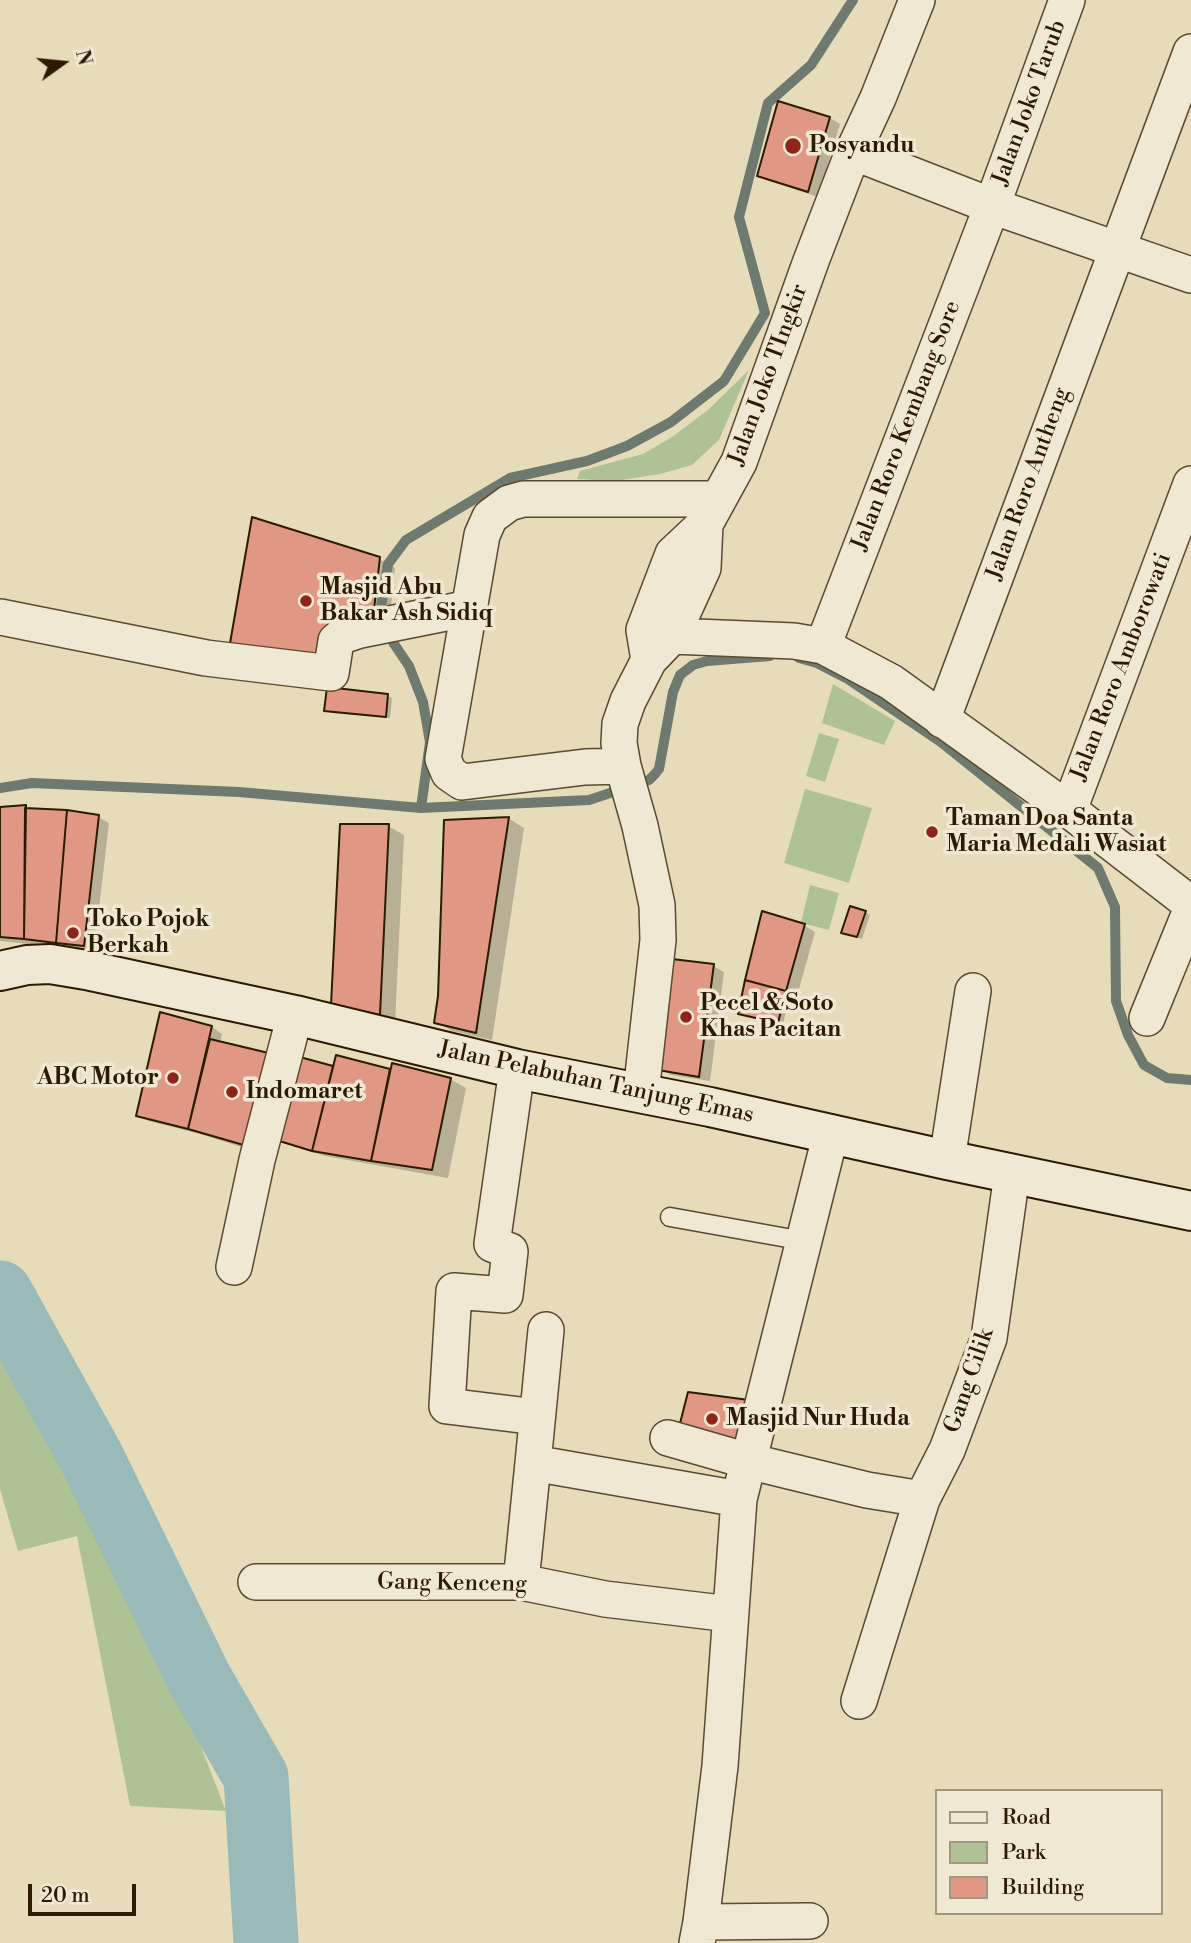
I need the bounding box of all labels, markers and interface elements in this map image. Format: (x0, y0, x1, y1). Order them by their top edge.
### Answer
street label: Jalan Joko Tarub (987, 17, 1073, 189)
north arrow (28, 28, 98, 98)
text: N (70, 47, 97, 68)
place label: Posyandu (809, 132, 914, 160)
marker: Posyandu (783, 136, 803, 156)
street label: Jalan Joko TIngkir (723, 281, 815, 469)
street label: Jalan Roro Kembang Sore (847, 297, 967, 555)
street label: Jalan Roro Antheng (981, 384, 1077, 584)
street label: Jalan Roro Amborowati (1066, 549, 1178, 785)
place label: Masjid Abu Bakar Ash Sidiq (320, 574, 493, 628)
marker: Masjid Abu Bakar Ash Sidiq (298, 593, 314, 609)
place label: Taman Doa Santa Maria Medali Wasiat (946, 805, 1166, 859)
marker: Taman Doa Santa Maria Medali Wasiat (924, 824, 940, 840)
place label: Toko Pojok Berkah (87, 906, 209, 960)
marker: Toko Pojok Berkah (65, 925, 81, 941)
place label: Pecel & Soto Khas Pacitan (700, 990, 841, 1044)
marker: Pecel & Soto Khas Pacitan (678, 1009, 694, 1025)
street label: Jalan Pelabuhan Tanjung Emas (436, 1036, 756, 1130)
place label: ABC Motor (37, 1064, 159, 1092)
marker: ABC Motor (165, 1070, 181, 1086)
place label: Indomaret (246, 1078, 362, 1106)
marker: Indomaret (224, 1084, 240, 1100)
street label: Gang Cilik (939, 1325, 1001, 1437)
place label: Masjid Nur Huda (726, 1405, 910, 1433)
marker: Masjid Nur Huda (704, 1411, 720, 1427)
street label: Gang Kenceng (377, 1569, 527, 1599)
legend (936, 1789, 1163, 1915)
text: Road (1002, 1805, 1051, 1831)
text: Park (1002, 1840, 1046, 1866)
scale bar (32, 1870, 140, 1914)
text: Building (1002, 1875, 1084, 1901)
text: 20 m (41, 1883, 90, 1909)

